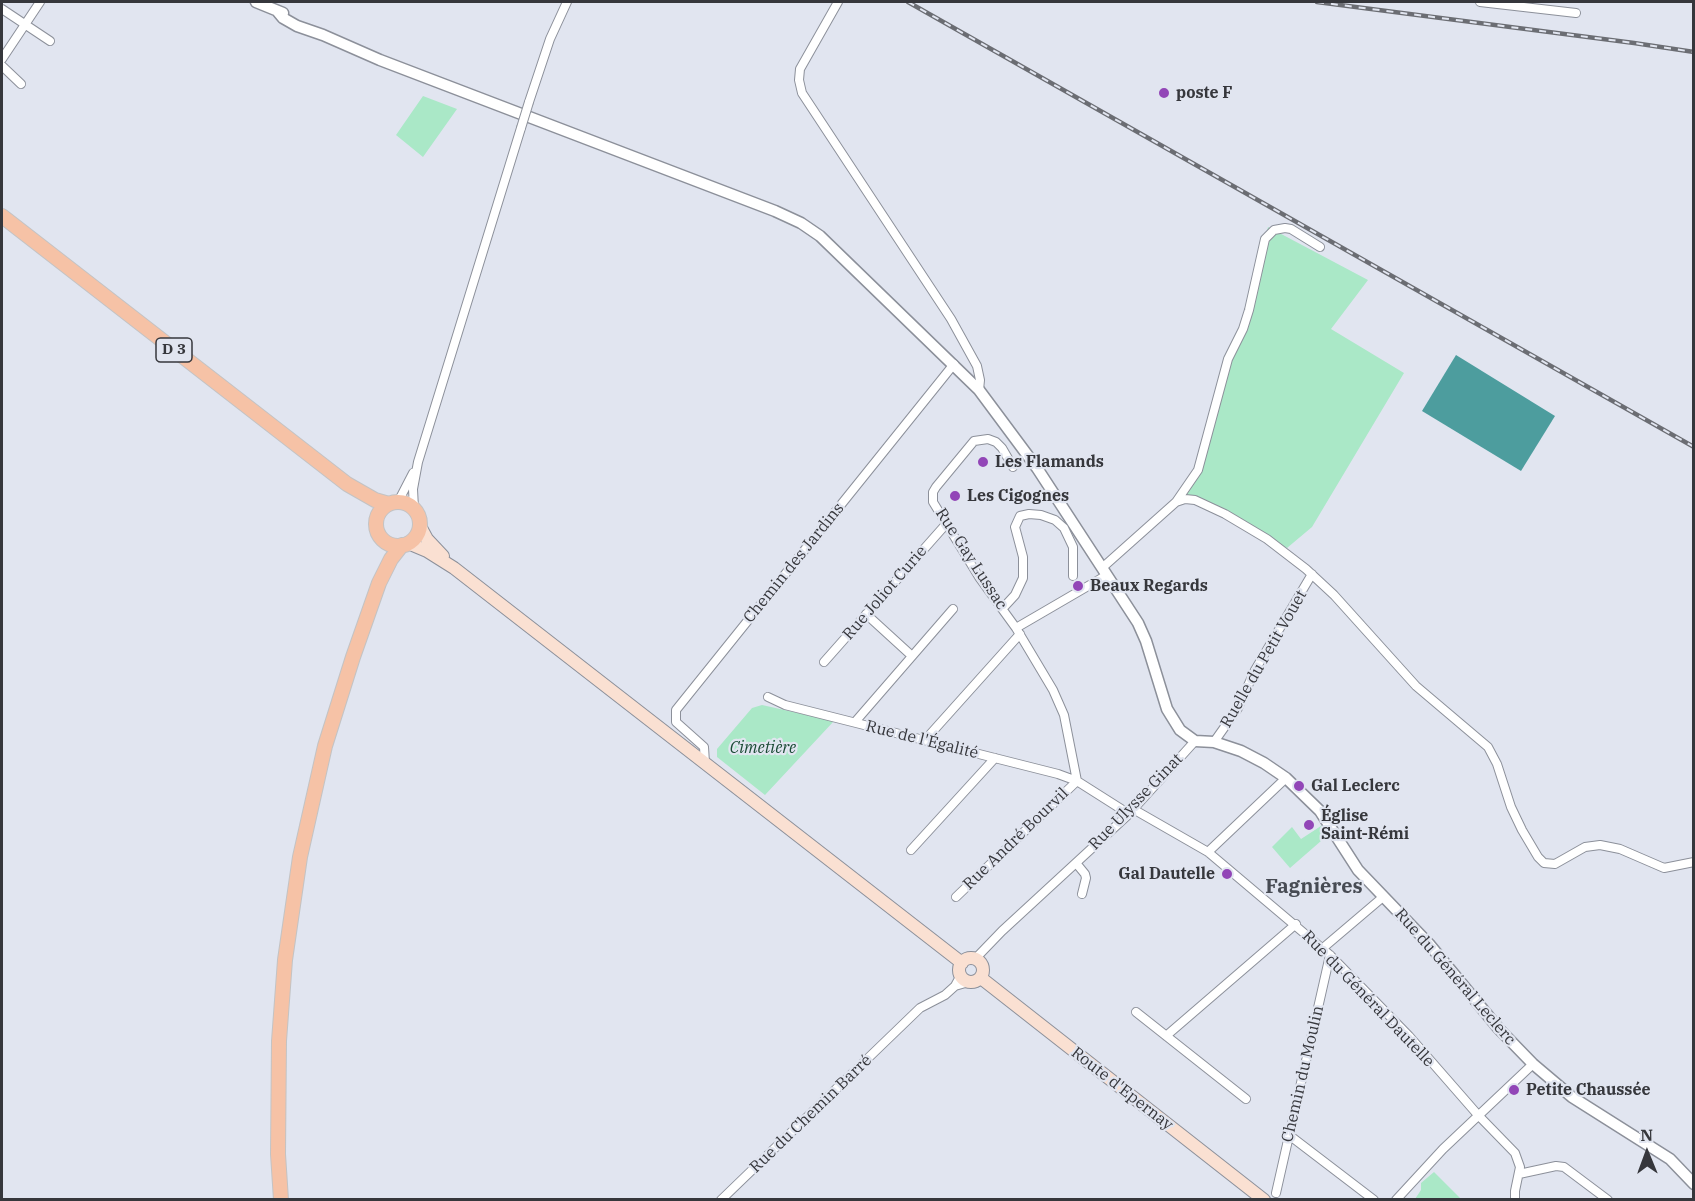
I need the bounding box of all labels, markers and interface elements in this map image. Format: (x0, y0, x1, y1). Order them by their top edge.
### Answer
place label: poste F (1176, 83, 1232, 103)
marker: poste F (1157, 86, 1171, 100)
road number: D 3 (156, 338, 192, 362)
place label: Les Flamands (995, 452, 1104, 472)
marker: Les Flamands (976, 455, 990, 469)
place label: Les Cigognes (967, 486, 1069, 506)
marker: Les Cigognes (948, 489, 962, 503)
street label: Chemin des Jardins (740, 499, 848, 627)
street label: Rue Gay Lussac (931, 505, 1011, 613)
street label: Rue Joliot Curie (839, 542, 931, 644)
place label: Beaux Regards (1090, 576, 1208, 596)
marker: Beaux Regards (1071, 579, 1085, 593)
street label: Ruelle du Petit Vouet (1217, 587, 1311, 731)
street label: Rue de l'Égalité (864, 717, 980, 763)
park label: Cimetière (730, 738, 796, 758)
street label: Rue Ulysse Ginat (1085, 750, 1187, 854)
place label: Gal Leclerc (1311, 776, 1400, 796)
marker: Gal Leclerc (1292, 779, 1306, 793)
street label: Rue André Bourvil (959, 784, 1073, 894)
place label: Église Saint-Rémi (1321, 806, 1409, 844)
marker: Église Saint-Rémi (1302, 818, 1316, 832)
place label: Gal Dautelle (1118, 864, 1215, 884)
marker: Gal Dautelle (1220, 867, 1234, 881)
district label: Fagnières (1265, 875, 1363, 899)
street label: Rue du Général Leclerc (1391, 905, 1519, 1049)
street label: Rue du Général Dautelle (1298, 927, 1438, 1071)
street label: Chemin du Moulin (1278, 1004, 1328, 1144)
street label: Route d'Epernay (1067, 1043, 1177, 1135)
street label: Rue du Chemin Barré (746, 1051, 876, 1177)
place label: Petite Chaussée (1526, 1080, 1651, 1100)
marker: Petite Chaussée (1507, 1083, 1521, 1097)
north arrow (1617, 1123, 1677, 1183)
text: N (1640, 1125, 1653, 1145)

